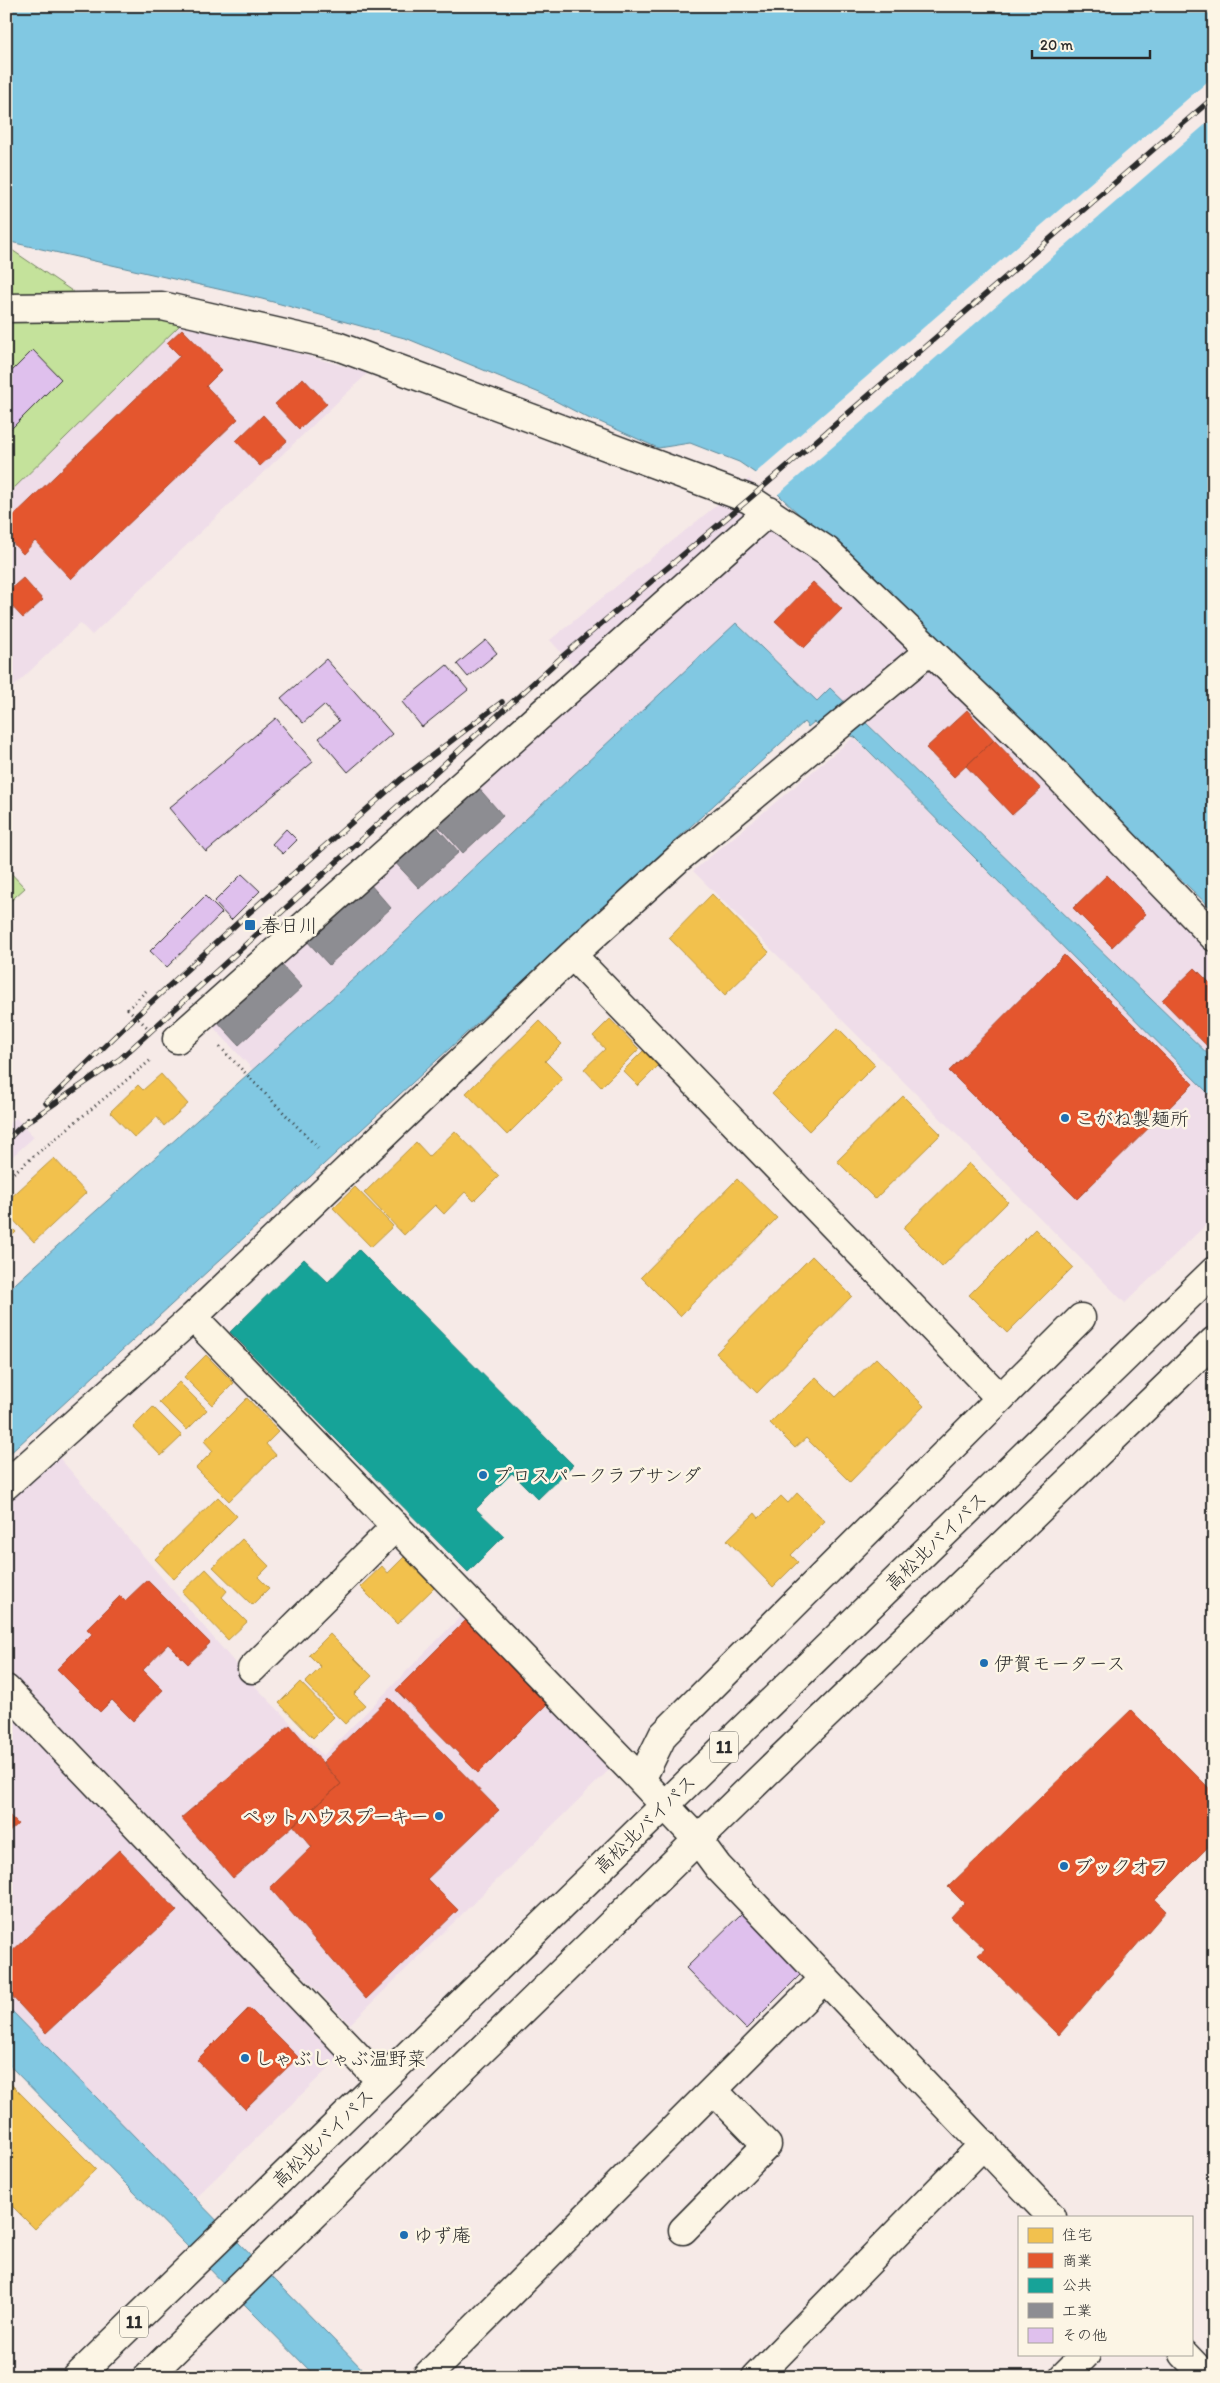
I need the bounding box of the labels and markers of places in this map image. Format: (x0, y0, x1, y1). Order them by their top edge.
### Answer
place label: 春日川 (261, 914, 318, 937)
marker: 春日川 (243, 918, 257, 932)
place label: こがね製麺所 (1075, 1107, 1189, 1130)
marker: こがね製麺所 (1059, 1112, 1071, 1124)
place label: プロスパークラブサンダ (493, 1464, 701, 1487)
marker: プロスパークラブサンダ (477, 1469, 489, 1481)
place label: 伊賀モータース (994, 1652, 1125, 1675)
marker: 伊賀モータース (978, 1657, 990, 1669)
place label: ペットハウスプーキー (241, 1805, 429, 1828)
marker: ペットハウスプーキー (433, 1810, 445, 1822)
place label: ブックオフ (1074, 1855, 1169, 1878)
marker: ブックオフ (1058, 1860, 1070, 1872)
place label: しゃぶしゃぶ温野菜 (255, 2047, 426, 2070)
marker: しゃぶしゃぶ温野菜 (239, 2052, 251, 2064)
place label: ゆず庵 (414, 2224, 471, 2247)
marker: ゆず庵 (398, 2229, 410, 2241)

